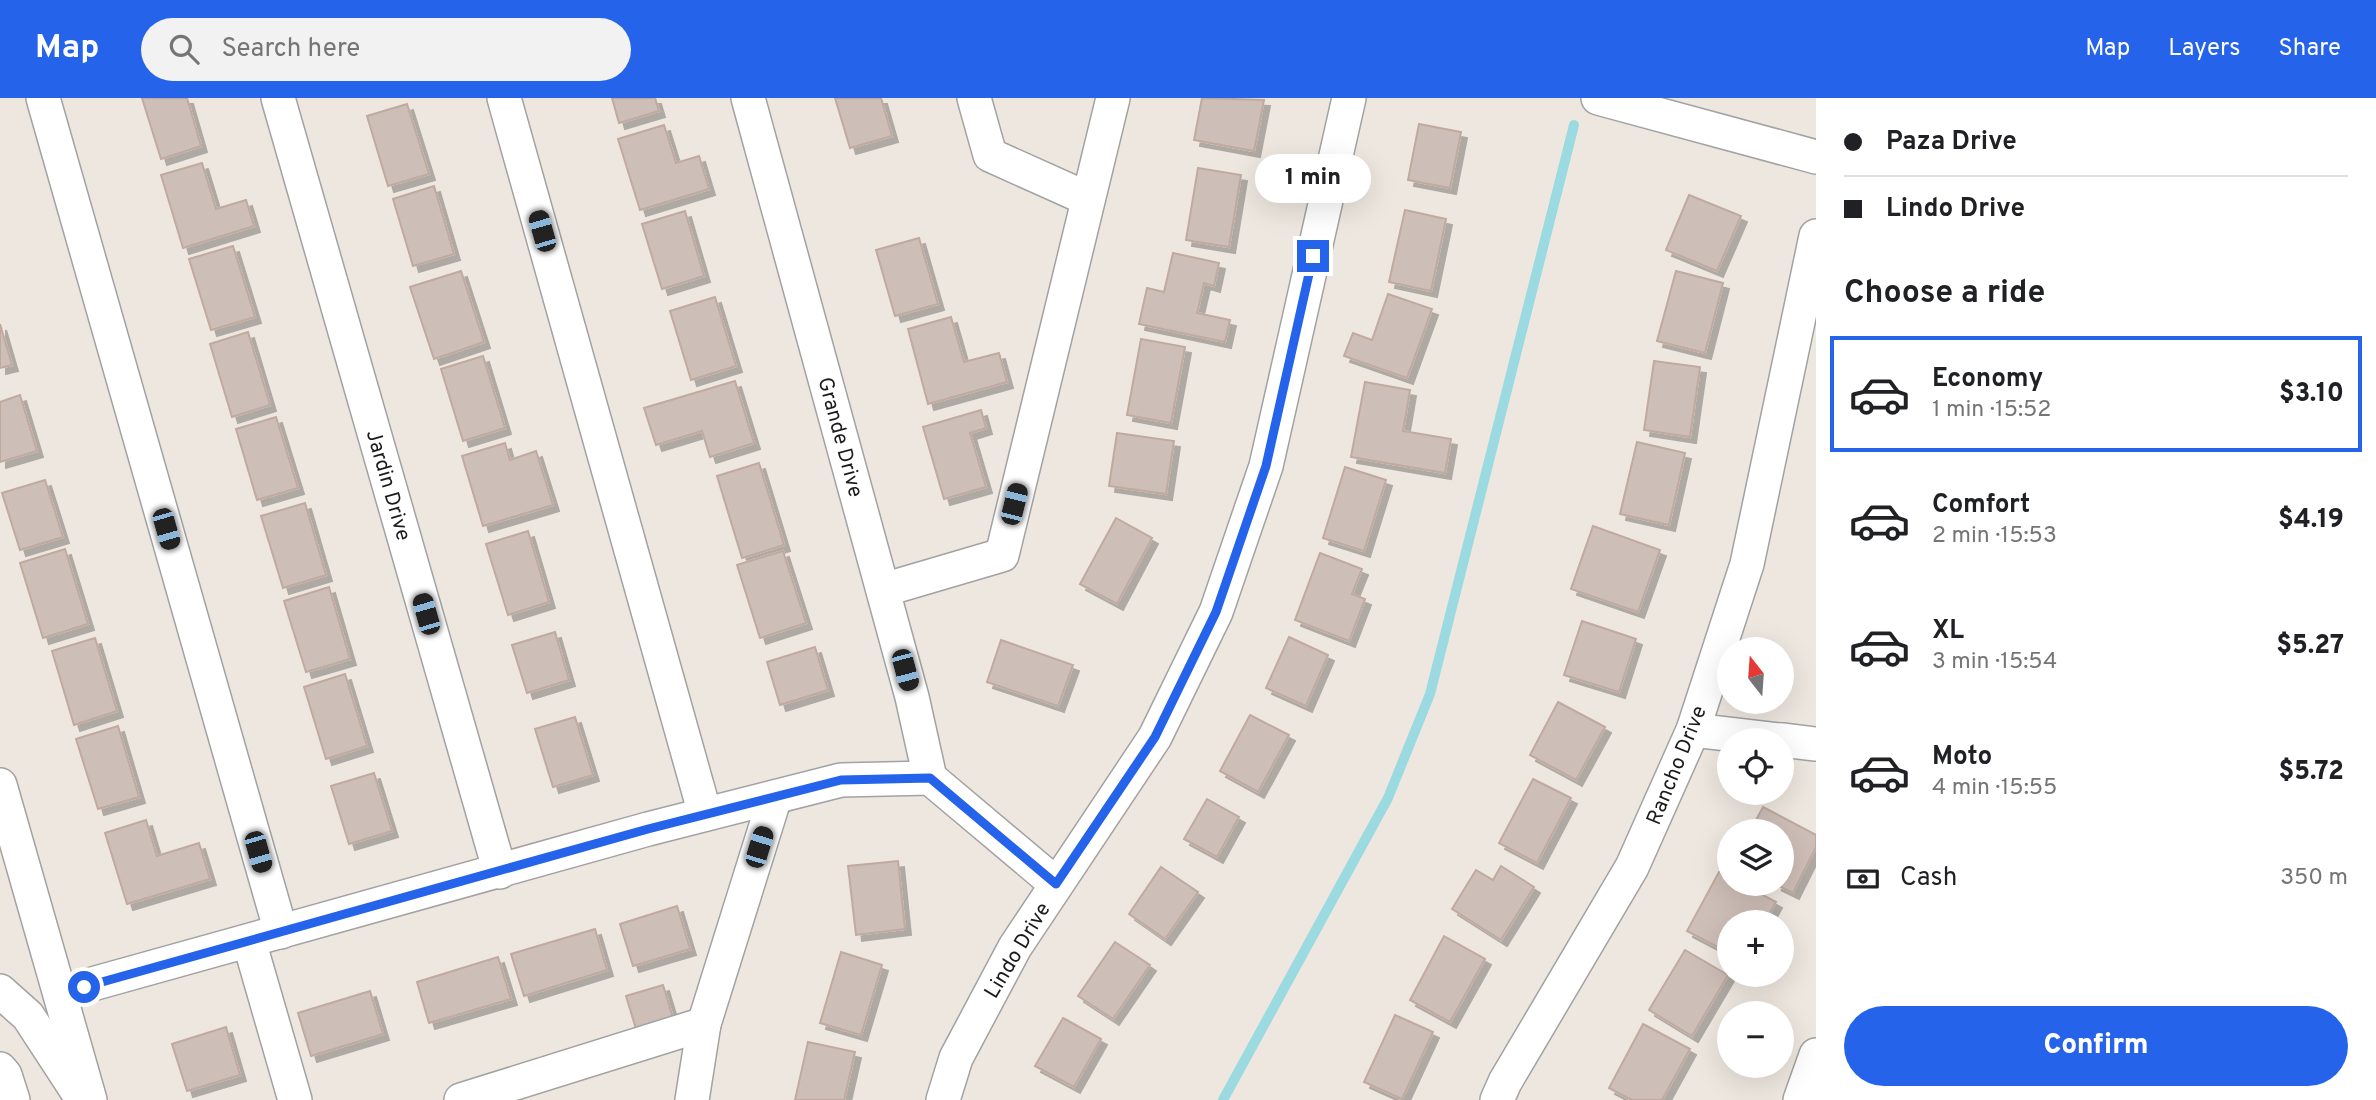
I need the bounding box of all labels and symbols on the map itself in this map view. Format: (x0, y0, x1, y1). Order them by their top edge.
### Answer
callout: 1 min (1255, 155, 1371, 204)
car (527, 208, 558, 254)
route end (1297, 240, 1329, 272)
street label: Grande Drive (811, 374, 869, 501)
street label: Jardin Drive (359, 427, 416, 544)
car (999, 481, 1030, 527)
car (151, 506, 182, 552)
car (411, 591, 442, 637)
north arrow (1717, 637, 1794, 714)
car (890, 647, 921, 693)
street label: Rancho Drive (1641, 702, 1714, 829)
car (743, 824, 776, 870)
car (243, 829, 274, 875)
street label: Lindo Drive (979, 898, 1058, 1004)
route start (68, 971, 100, 1003)

